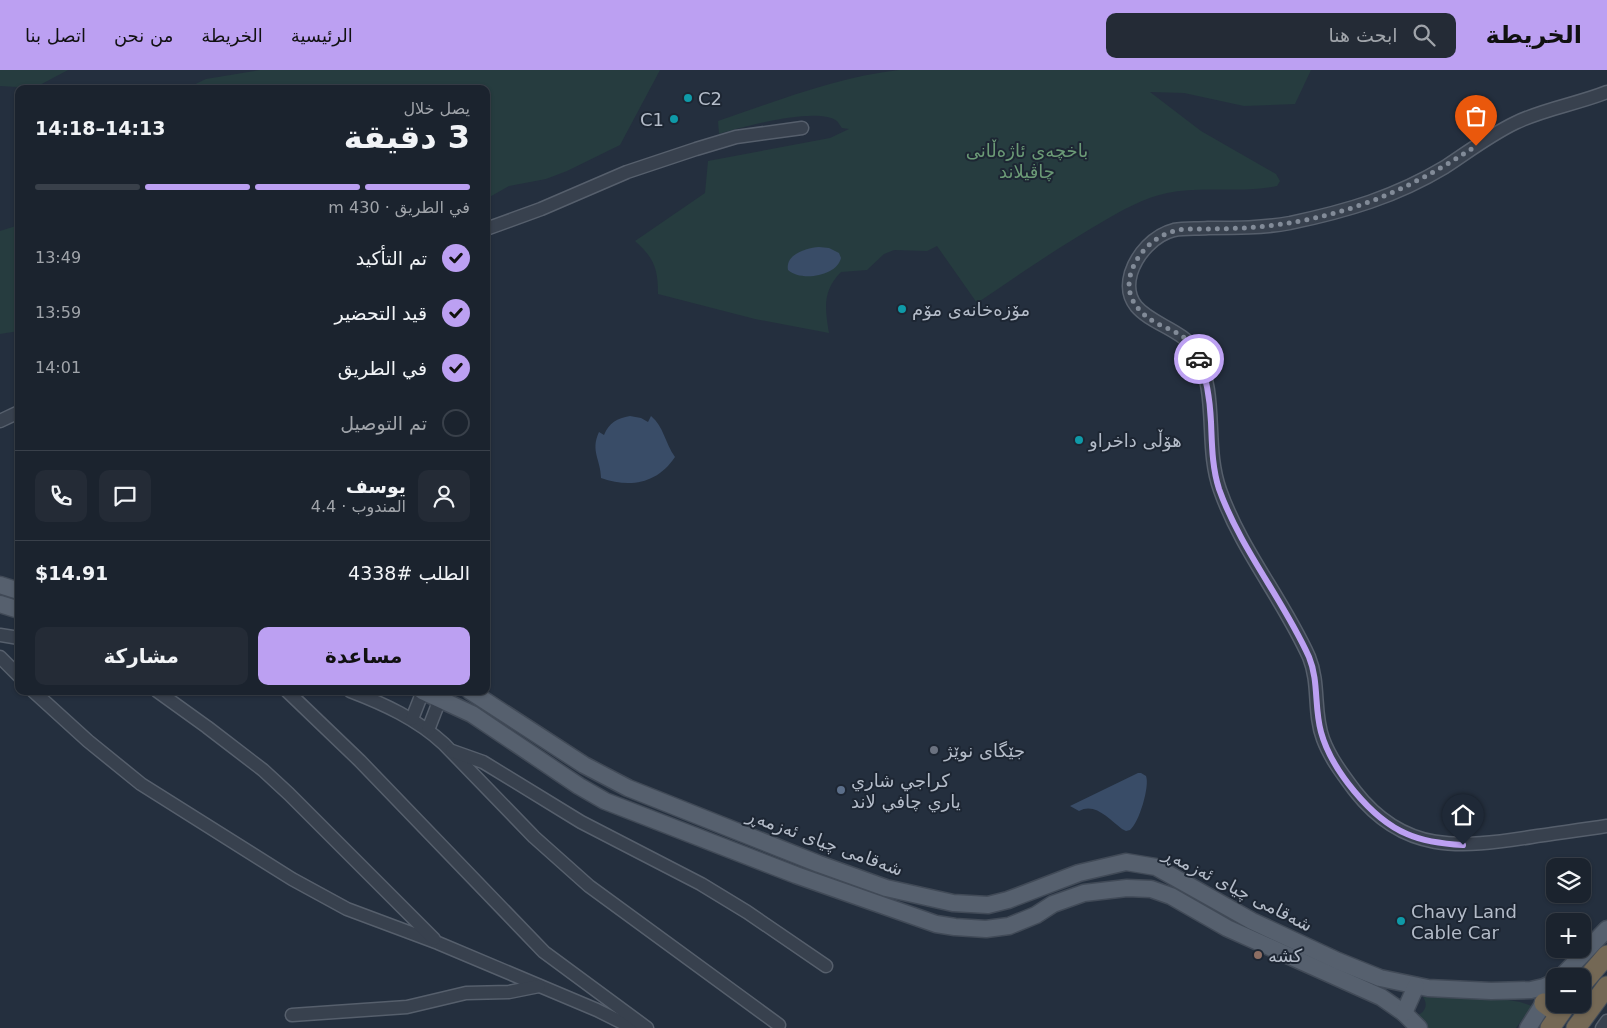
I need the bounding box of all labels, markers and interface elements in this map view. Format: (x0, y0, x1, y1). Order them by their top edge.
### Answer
search box (1106, 13, 1456, 58)
icon: search (1410, 21, 1438, 49)
text: الخريطة (1486, 21, 1582, 49)
text: ابحث هنا (1329, 24, 1398, 46)
text: اتصل بنا (25, 25, 86, 46)
text: من نحن (114, 25, 173, 46)
text: الخريطة (201, 25, 263, 46)
text: الرئيسية (291, 25, 353, 46)
place label: C2 (698, 88, 722, 109)
marker: C2 (682, 92, 694, 104)
pin (1455, 95, 1497, 146)
text: يصل خلال (403, 99, 470, 118)
icon: bag (1462, 102, 1490, 130)
place label: C1 (640, 109, 664, 130)
marker: C1 (668, 113, 680, 125)
text: 14:13–14:18 (35, 117, 165, 139)
text: 3 دقيقة (344, 118, 470, 156)
park label: باخچەی ئاژەڵانی چاڤیلاند (966, 139, 1088, 182)
text: في الطريق · 430 m (328, 198, 470, 217)
icon: check (442, 244, 470, 272)
text: تم التأكيد (356, 247, 427, 269)
text: 13:49 (35, 248, 81, 267)
icon: check (442, 299, 470, 327)
place label: مۆزەخانەی مۆم (912, 299, 1030, 321)
text: قيد التحضير (334, 302, 427, 324)
text: 13:59 (35, 303, 81, 322)
marker: مۆزەخانەی مۆم (896, 303, 908, 315)
courier (1174, 334, 1224, 384)
icon: car (1185, 345, 1213, 373)
icon: check (442, 354, 470, 382)
text: في الطريق (338, 357, 427, 379)
text: 14:01 (35, 358, 81, 377)
text: تم التوصيل (340, 412, 427, 434)
place label: هۆڵی داخراو (1088, 429, 1182, 452)
marker: هۆڵی داخراو (1073, 434, 1085, 446)
button: phone (35, 470, 87, 522)
button: chat (99, 470, 151, 522)
button: person (418, 470, 470, 522)
text: يوسف (346, 475, 406, 497)
text: المندوب · 4.4 (311, 497, 406, 516)
text: $14.91 (35, 562, 108, 584)
text: الطلب #4338 (348, 562, 470, 584)
button: مشاركة (35, 627, 248, 685)
button: مساعدة (258, 627, 470, 685)
place label: جێگای نوێژ (943, 740, 1025, 762)
marker: جێگای نوێژ (928, 744, 940, 756)
place label: كراجي شاري ياري چافي لاند (851, 770, 961, 813)
marker: كراجي شاري ياري چافي لاند (835, 784, 847, 796)
pin (1442, 794, 1484, 845)
icon: home (1449, 801, 1477, 829)
street label: شەقامی چیای ئەزمەڕ (743, 804, 906, 880)
street label: شەقامی چیای ئەزمەڕ (1159, 842, 1316, 936)
map controls (1546, 858, 1591, 1013)
button: layers (1546, 858, 1591, 903)
place label: Chavy Land Cable Car (1411, 901, 1517, 943)
button: + (1546, 913, 1591, 958)
marker: Chavy Land Cable Car (1395, 915, 1407, 927)
place label: كشه (1268, 945, 1303, 966)
marker: كشه (1252, 949, 1264, 961)
button: − (1546, 968, 1591, 1013)

